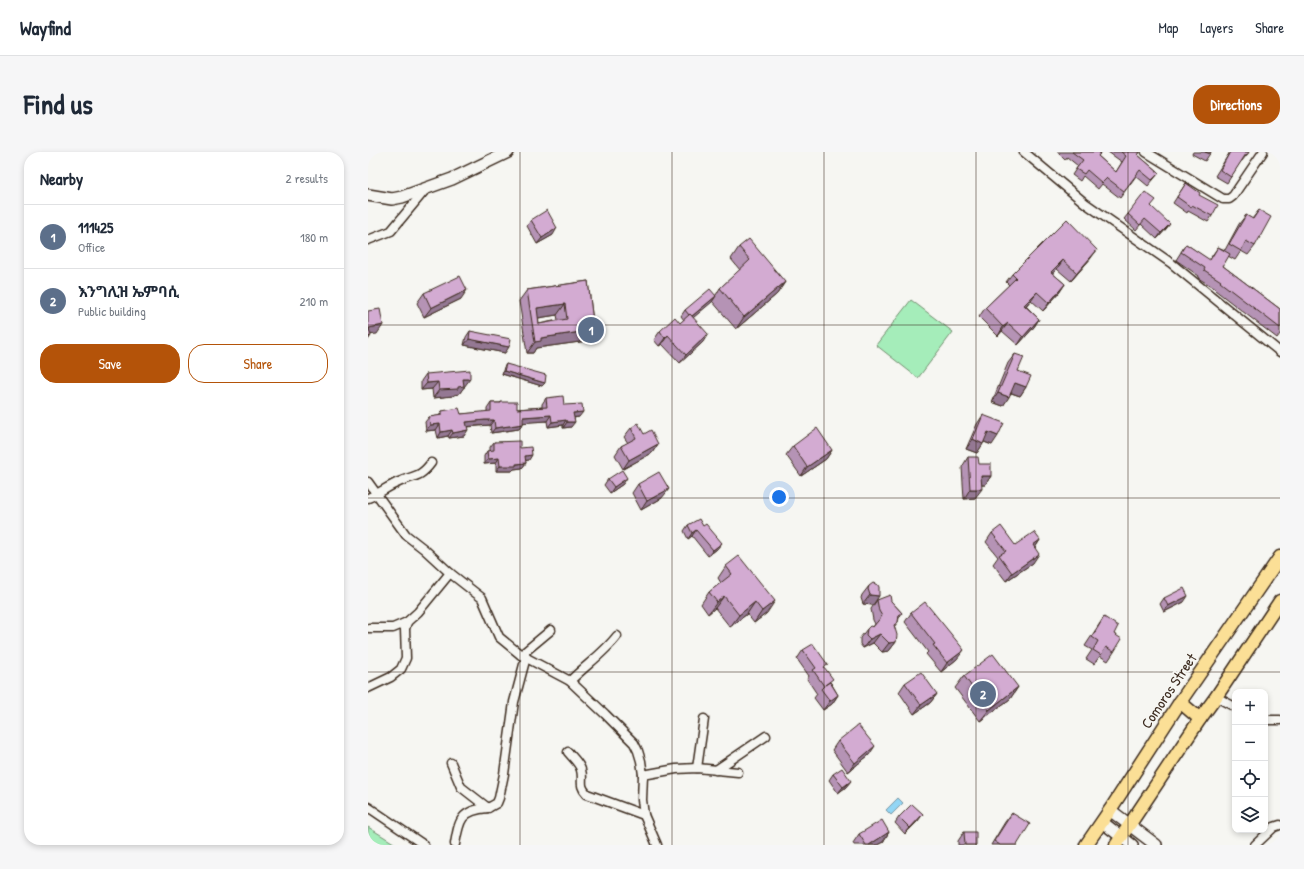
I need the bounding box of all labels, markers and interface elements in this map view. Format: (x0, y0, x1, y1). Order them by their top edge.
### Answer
text: Wayfind (20, 15, 71, 41)
text: Map (1158, 18, 1178, 37)
text: Layers (1200, 18, 1233, 37)
text: Share (1255, 18, 1284, 37)
text: Find us (24, 85, 93, 123)
button: Directions (1193, 85, 1280, 124)
text: Nearby (40, 167, 83, 190)
text: 2 results (286, 169, 328, 187)
text: 111425 (78, 217, 113, 238)
text: 1 (51, 228, 55, 246)
text: 180 m (300, 228, 328, 246)
text: Office (78, 238, 105, 256)
text: እንግሊዝ ኤምባሲ (78, 281, 179, 302)
text: 2 (50, 292, 56, 310)
text: 210 m (300, 292, 328, 310)
text: Public building (78, 302, 146, 320)
pin: 1 (578, 315, 604, 345)
button: Save (40, 344, 180, 383)
button: Share (188, 344, 328, 383)
your location (769, 487, 789, 507)
street label: Comoros Street (1136, 648, 1202, 732)
pin: 2 (970, 679, 996, 709)
map controls (1232, 689, 1268, 833)
button: + (1232, 689, 1268, 725)
button: − (1232, 725, 1268, 761)
button: locate (1232, 761, 1268, 797)
button: layers (1232, 797, 1268, 833)

